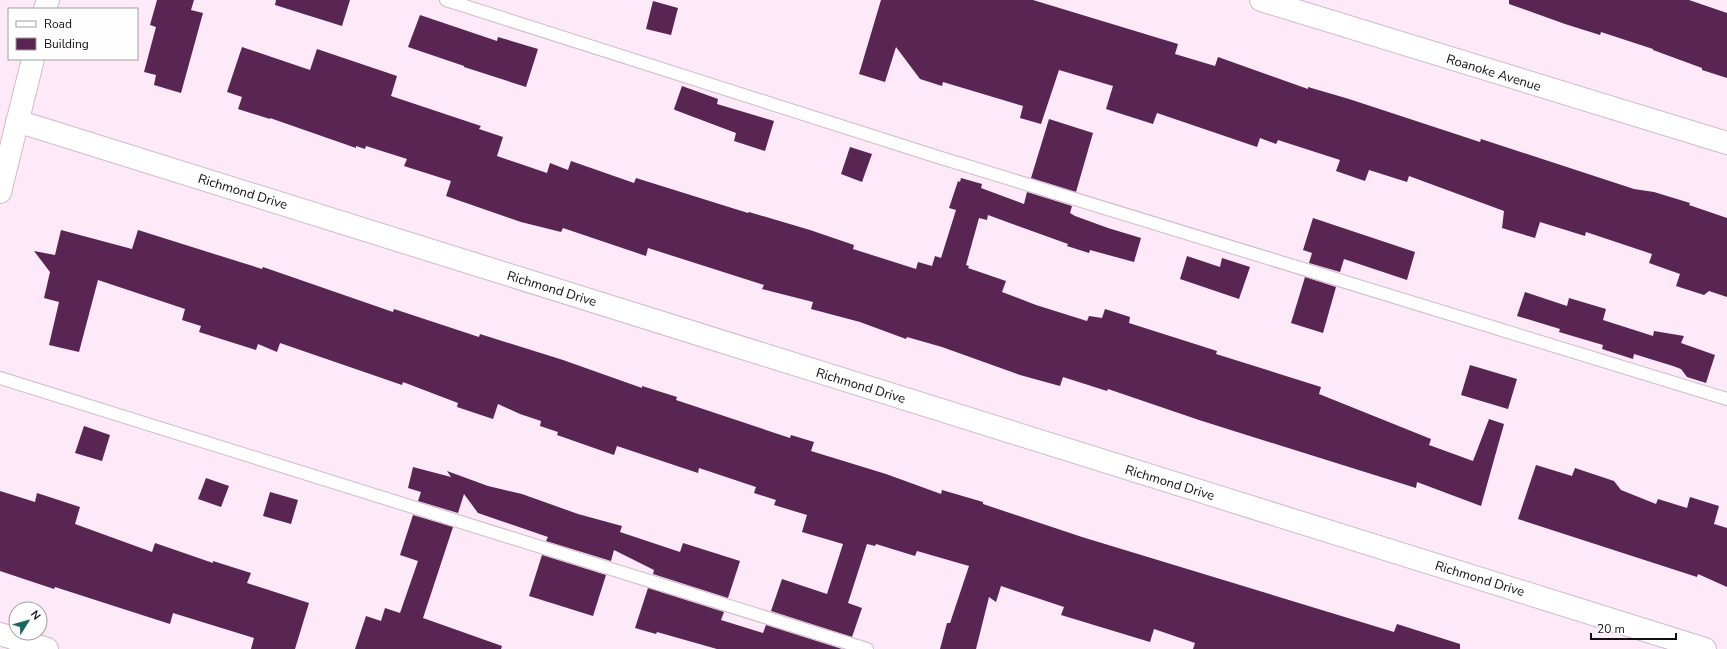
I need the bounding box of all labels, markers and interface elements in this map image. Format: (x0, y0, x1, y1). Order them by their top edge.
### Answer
legend (8, 8, 138, 60)
text: Road (44, 16, 72, 32)
text: Building (44, 36, 89, 52)
street label: Roanoke Avenue (1444, 50, 1543, 96)
street label: Richmond Drive (196, 170, 290, 214)
street label: Richmond Drive (505, 267, 599, 311)
street label: Richmond Drive (814, 364, 908, 408)
street label: Richmond Drive (1123, 461, 1217, 505)
street label: Richmond Drive (1433, 557, 1527, 601)
north arrow (8, 601, 48, 641)
text: N (27, 607, 44, 623)
scale bar (1591, 615, 1676, 641)
text: 20 m (1597, 621, 1625, 637)

